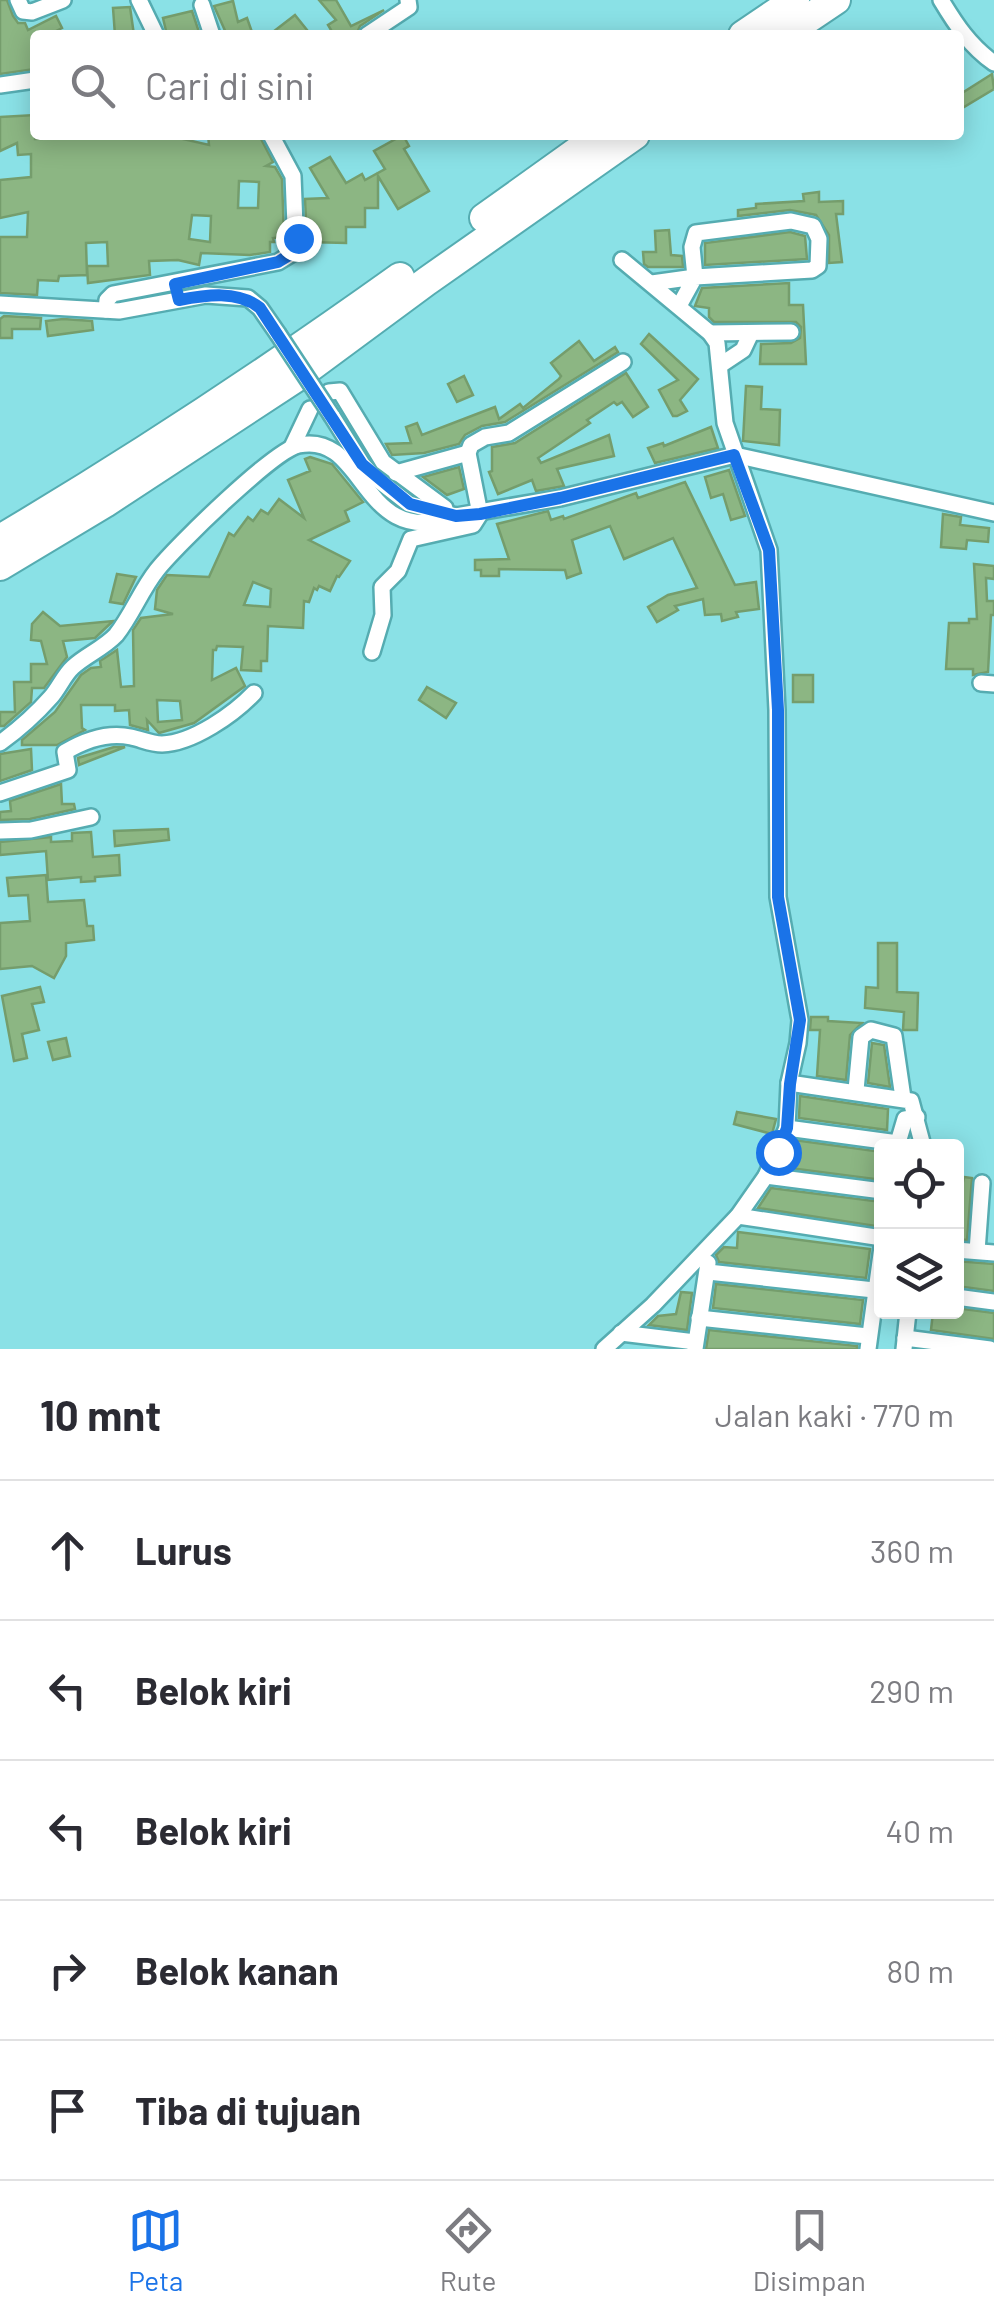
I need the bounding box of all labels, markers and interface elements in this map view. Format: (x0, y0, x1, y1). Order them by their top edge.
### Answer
search box (30, 30, 964, 140)
icon: search (65, 58, 120, 113)
text: Cari di sini (145, 62, 315, 108)
route end (276, 216, 322, 262)
route start (756, 1130, 802, 1176)
map controls (874, 1139, 964, 1319)
button: locate (874, 1139, 964, 1229)
button: layers (874, 1229, 964, 1319)
text: 10 mnt (40, 1389, 161, 1439)
text: Jalan kaki · 770 m (715, 1395, 954, 1433)
icon: ahead (40, 1523, 95, 1578)
text: Lurus (135, 1527, 232, 1573)
text: 360 m (870, 1531, 954, 1569)
icon: left (40, 1663, 95, 1718)
text: Belok kiri (135, 1667, 292, 1713)
text: 290 m (869, 1671, 954, 1709)
icon: left (40, 1803, 95, 1858)
text: Belok kiri (135, 1807, 292, 1853)
text: 40 m (885, 1811, 954, 1849)
icon: right (40, 1943, 95, 1998)
text: Belok kanan (135, 1947, 339, 1993)
text: 80 m (886, 1951, 954, 1989)
icon: arrive (40, 2083, 95, 2138)
text: Tiba di tujuan (135, 2087, 361, 2133)
tab: Peta (128, 2203, 183, 2297)
tab: Rute (440, 2203, 497, 2297)
tab: Disimpan (753, 2203, 866, 2297)

